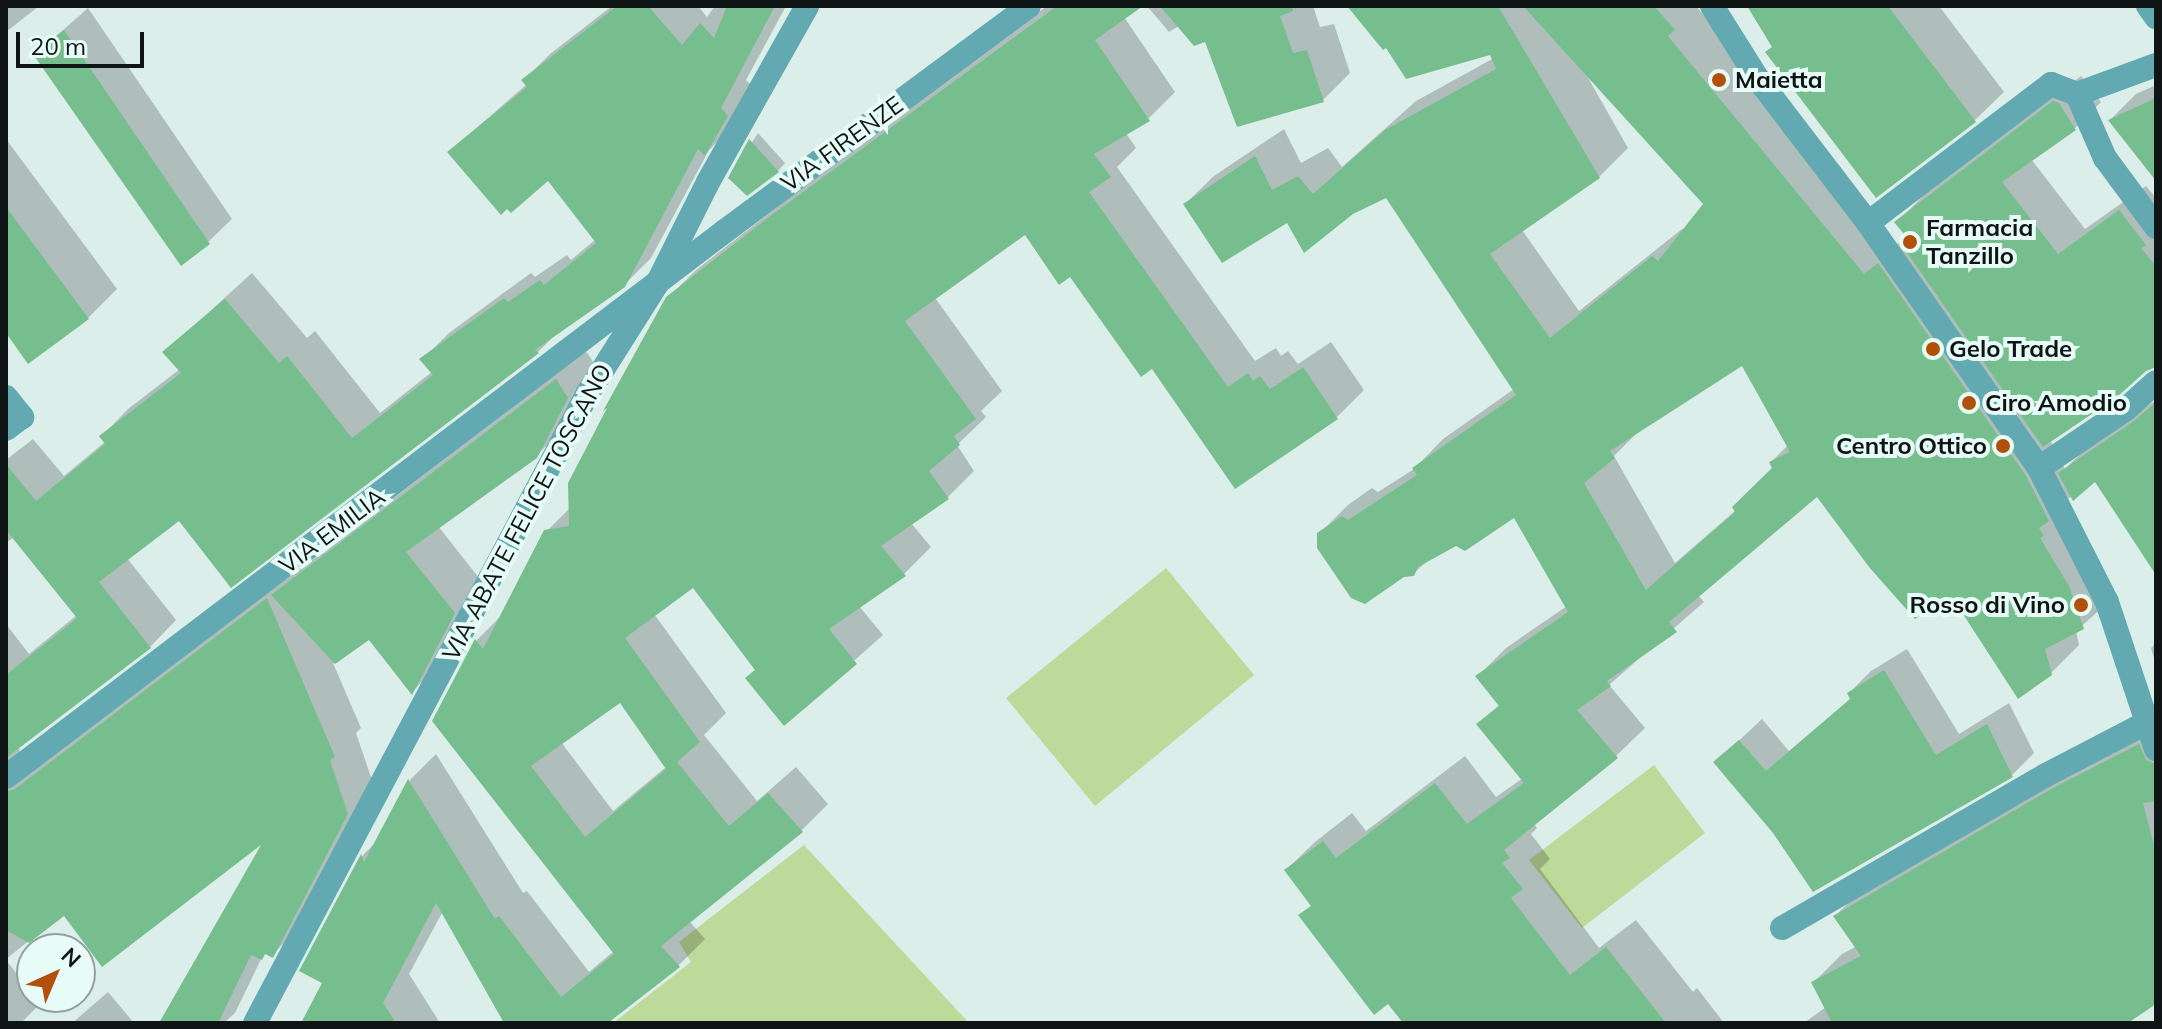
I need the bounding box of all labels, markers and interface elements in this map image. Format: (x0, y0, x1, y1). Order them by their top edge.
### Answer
scale bar (20, 16, 148, 66)
text: 20 m (30, 31, 86, 61)
place label: Maietta (1735, 66, 1823, 94)
marker: Maietta (1710, 71, 1728, 89)
street label: VIA FIRENZE (775, 90, 909, 198)
place label: Farmacia Tanzillo (1926, 214, 2033, 270)
marker: Farmacia Tanzillo (1901, 233, 1919, 251)
place label: Gelo Trade (1949, 335, 2072, 363)
marker: Gelo Trade (1924, 340, 1942, 358)
street label: VIA ABATE FELICE TOSCANO (436, 359, 618, 665)
place label: Ciro Amodio (1985, 389, 2127, 417)
marker: Ciro Amodio (1960, 394, 1978, 412)
place label: Centro Ottico (1836, 432, 1987, 460)
marker: Centro Ottico (1994, 437, 2012, 455)
street label: VIA EMILIA (274, 482, 390, 580)
place label: Rosso di Vino (1909, 591, 2065, 619)
marker: Rosso di Vino (2072, 596, 2090, 614)
north arrow (16, 933, 96, 1013)
text: N (56, 941, 87, 973)

